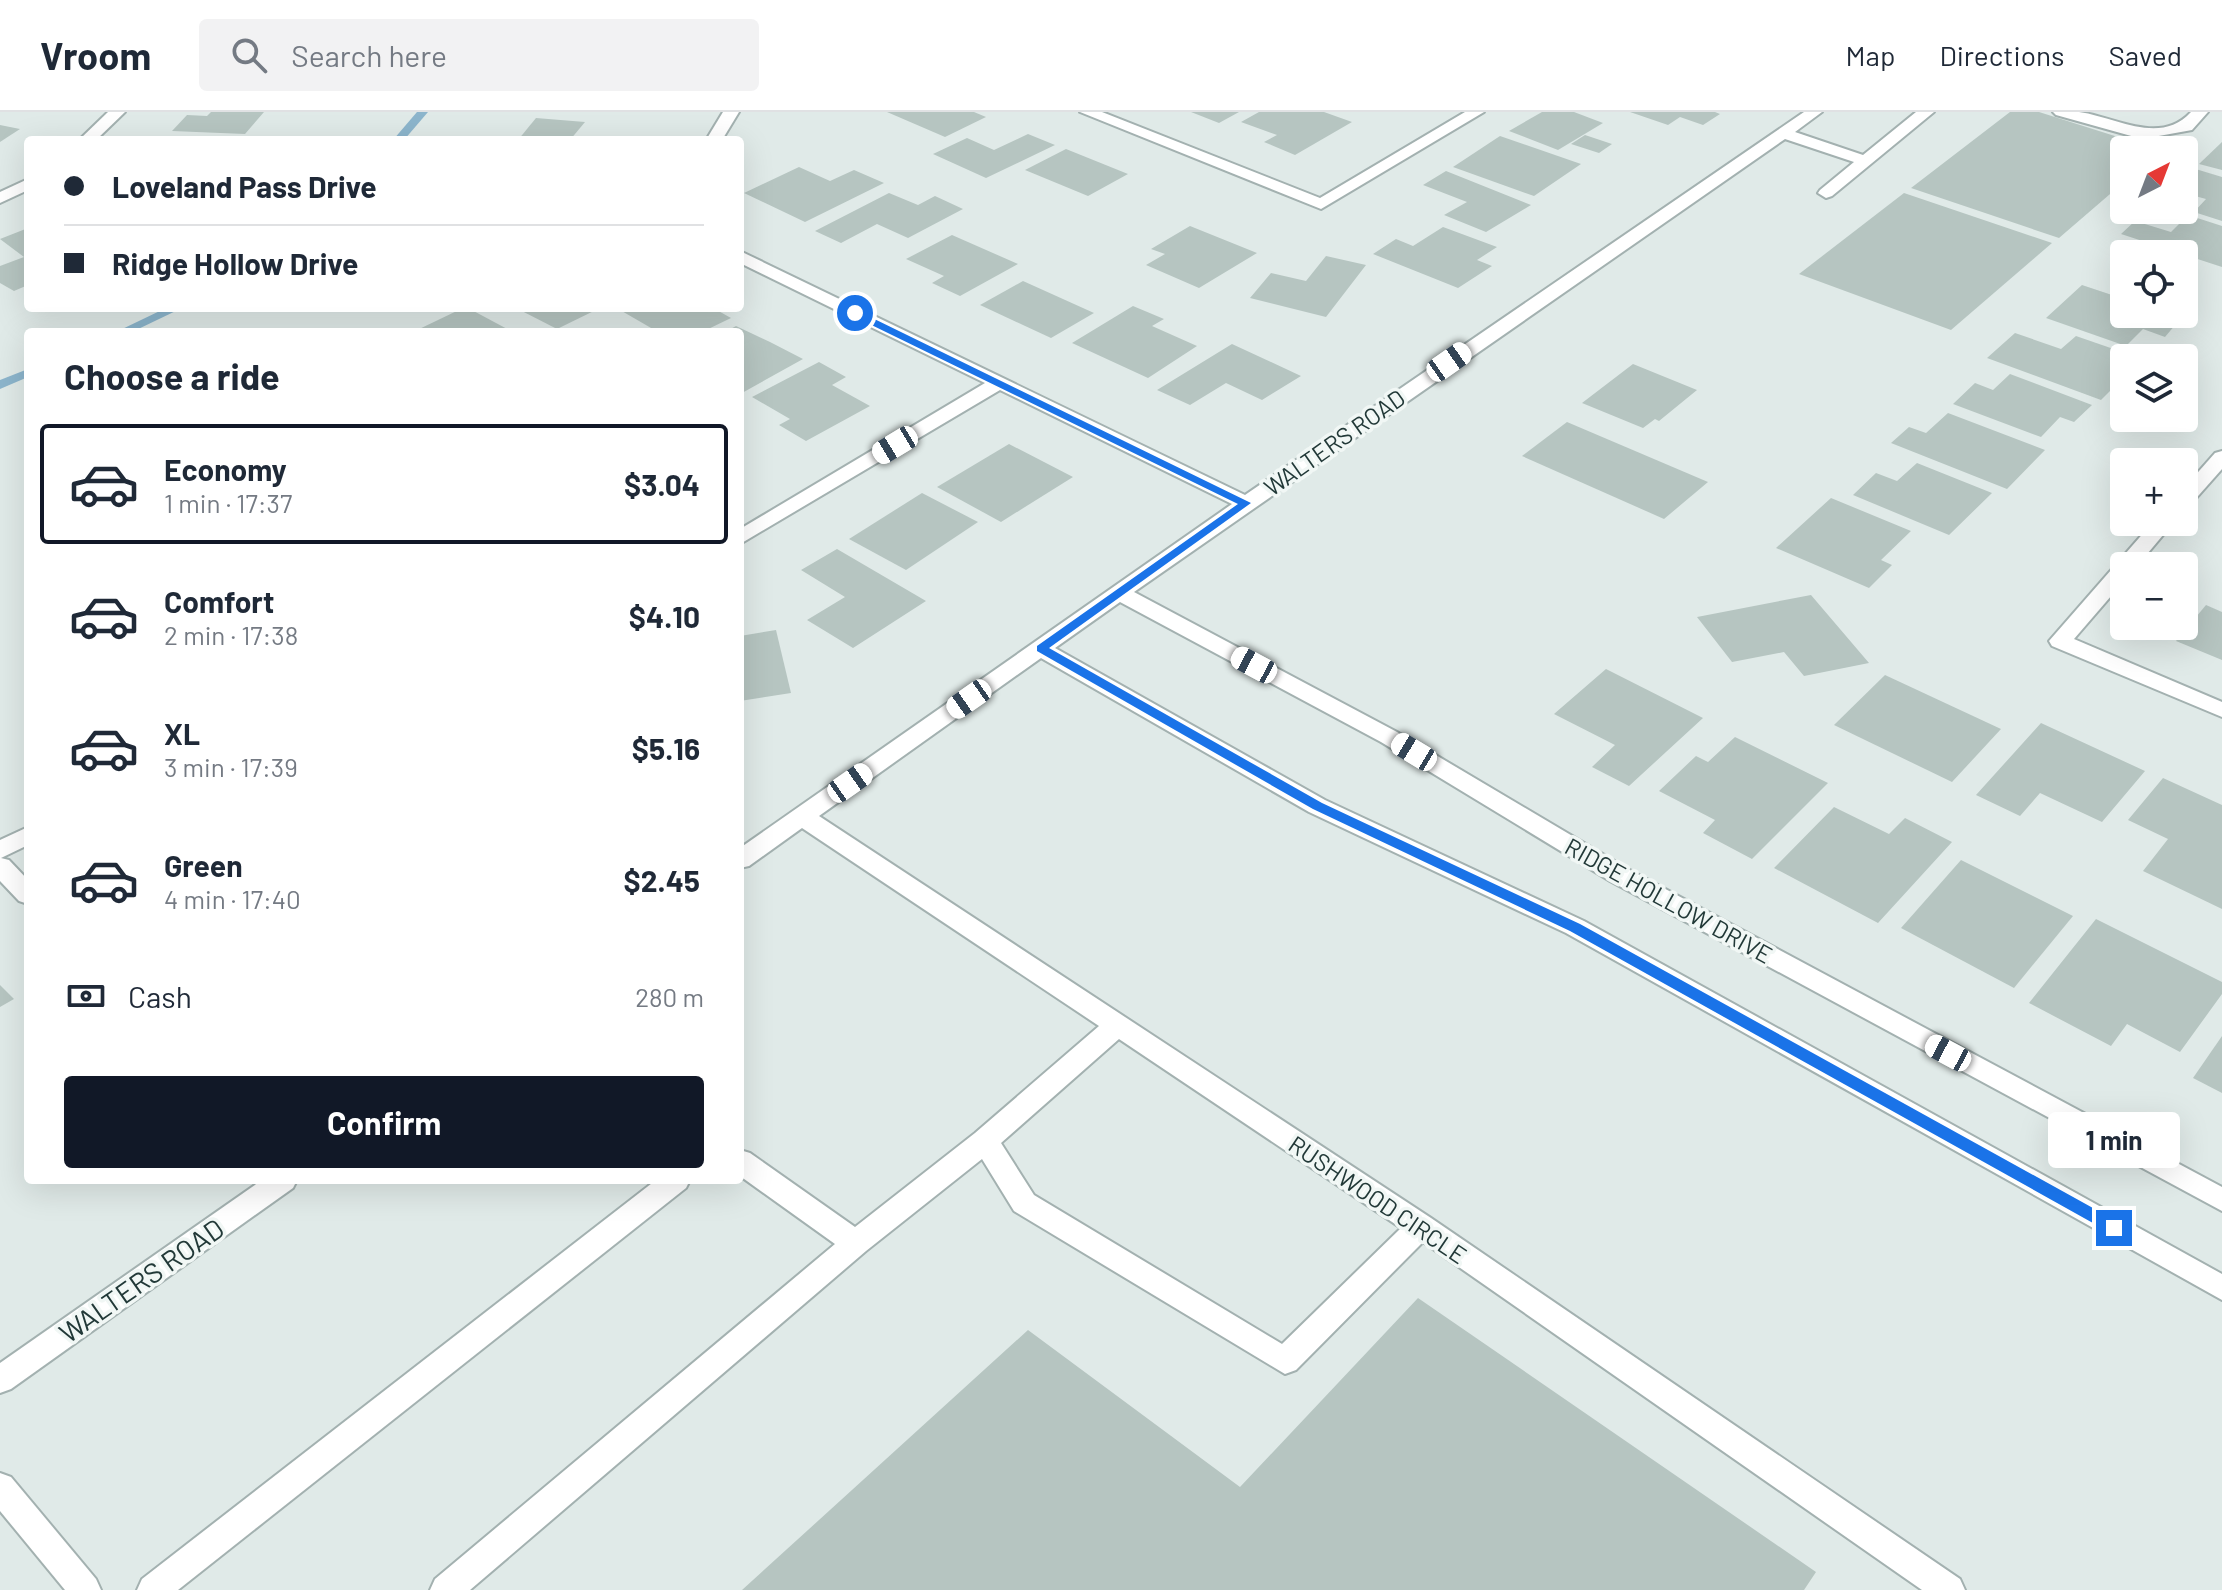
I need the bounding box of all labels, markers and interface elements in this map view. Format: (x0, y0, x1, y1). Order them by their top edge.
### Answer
search box (199, 19, 759, 91)
text: Vroom (40, 32, 151, 78)
icon: search (227, 33, 271, 77)
text: Search here (291, 37, 447, 73)
text: Map (1846, 38, 1895, 72)
text: Directions (1939, 38, 2065, 72)
text: Saved (2109, 38, 2182, 72)
north arrow (2110, 136, 2198, 224)
map controls (2110, 136, 2198, 640)
text: Loveland Pass Drive (112, 168, 377, 204)
button: locate (2110, 240, 2198, 328)
text: Ridge Hollow Drive (112, 245, 358, 281)
route start (837, 295, 873, 331)
car (1422, 338, 1476, 386)
button: layers (2110, 344, 2198, 432)
text: Choose a ride (64, 354, 280, 397)
street label: WALTERS ROAD (1258, 383, 1410, 501)
car (868, 422, 922, 468)
icon: car (68, 448, 140, 520)
button: + (2110, 448, 2198, 536)
text: Economy (164, 451, 287, 487)
text: $3.04 (624, 466, 700, 502)
text: 1 min · 17:37 (164, 487, 292, 518)
button: − (2110, 552, 2198, 640)
icon: car (68, 580, 140, 652)
text: Comfort (164, 583, 274, 619)
text: $4.10 (629, 598, 700, 634)
text: 2 min · 17:38 (164, 619, 298, 650)
car (1227, 643, 1281, 687)
car (942, 675, 996, 723)
icon: car (68, 712, 140, 784)
text: XL (164, 715, 200, 751)
car (1387, 729, 1441, 775)
text: $5.16 (632, 730, 700, 766)
text: 3 min · 17:39 (164, 751, 298, 782)
car (823, 759, 877, 807)
street label: RIDGE HOLLOW DRIVE (1560, 831, 1778, 969)
icon: car (68, 844, 140, 916)
text: Green (164, 847, 243, 883)
text: $2.45 (624, 862, 700, 898)
text: 4 min · 17:40 (164, 883, 301, 914)
icon: cash (64, 974, 108, 1018)
text: Cash (128, 978, 192, 1014)
text: 280 m (635, 981, 704, 1012)
car (1921, 1031, 1975, 1075)
button: Confirm (64, 1076, 704, 1168)
callout: 1 min (2048, 1112, 2180, 1168)
text: 1 min (2086, 1124, 2142, 1155)
street label: RUSHWOOD CIRCLE (1284, 1129, 1472, 1269)
route end (2096, 1210, 2132, 1246)
street label: WALTERS ROAD (52, 1211, 230, 1349)

